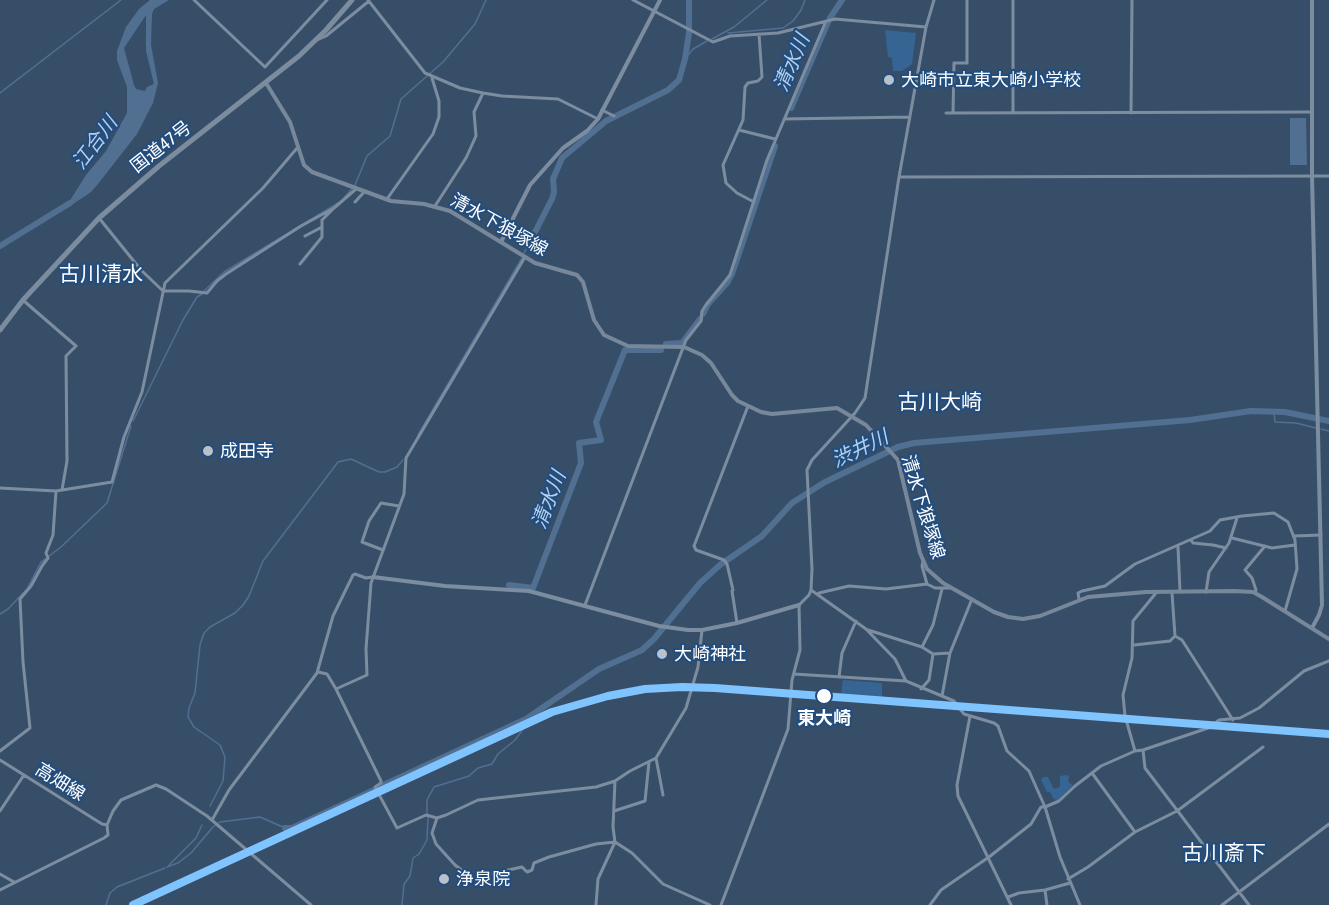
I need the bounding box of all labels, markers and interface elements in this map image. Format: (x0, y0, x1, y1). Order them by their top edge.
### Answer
water label: 清水川 (769, 31, 815, 95)
place label: 大崎市立東大崎小学校 (901, 69, 1081, 91)
marker: 大崎市立東大崎小学校 (882, 73, 896, 87)
water label: 江合川 (67, 112, 123, 174)
street label: 国道47号 (126, 117, 196, 177)
street label: 清水下狼塚線 (447, 189, 551, 261)
district label: 古川清水 (59, 261, 143, 287)
district label: 古川大崎 (898, 389, 982, 415)
water label: 渋井川 (828, 425, 892, 473)
place label: 成田寺 (220, 440, 274, 462)
marker: 成田寺 (201, 444, 215, 458)
street label: 清水下狼塚線 (897, 452, 949, 562)
water label: 清水川 (527, 468, 571, 532)
place label: 大崎神社 (674, 643, 746, 665)
marker: 大崎神社 (655, 647, 669, 661)
marker: 東大崎 (815, 687, 833, 705)
place label: 東大崎 (797, 707, 851, 729)
street label: 高畑線 (31, 759, 89, 805)
district label: 古川斎下 (1182, 840, 1266, 866)
place label: 浄泉院 (456, 868, 510, 890)
marker: 浄泉院 (437, 872, 451, 886)

